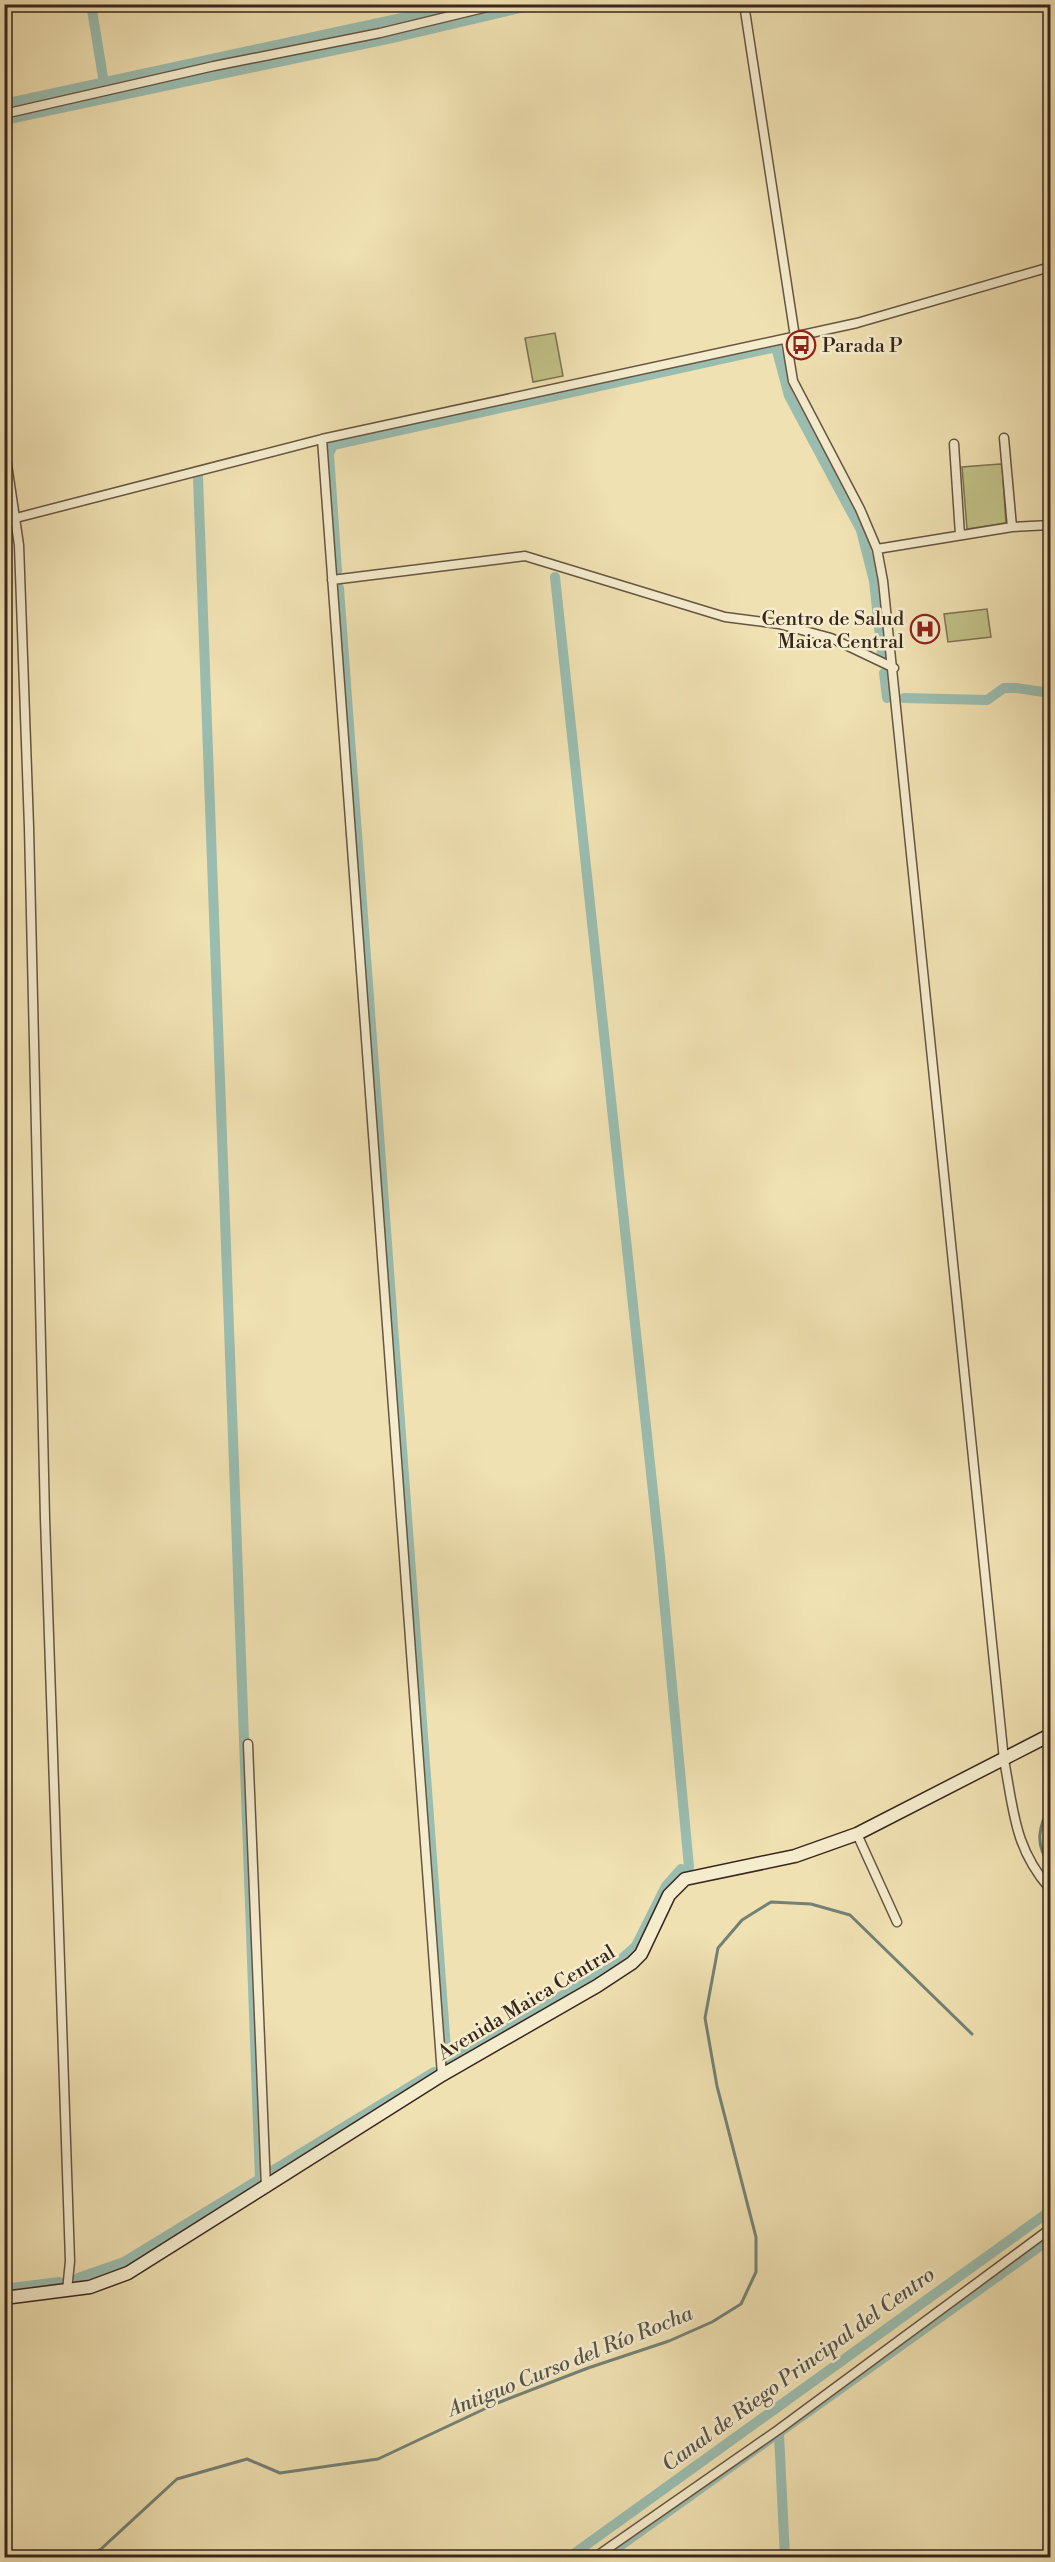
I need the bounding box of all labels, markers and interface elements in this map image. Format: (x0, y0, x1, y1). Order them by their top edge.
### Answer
bus stop icon: Parada P (785, 329, 817, 361)
place label: Parada P (822, 334, 903, 359)
place label: Centro de Salud Maica Central (762, 607, 905, 655)
hospital icon: Centro de Salud Maica Central (909, 613, 941, 645)
street label: Avenida Maica Central (433, 1940, 620, 2067)
water label: Canal de Riego Principal del Centro (657, 2262, 940, 2478)
water label: Antiguo Curso del Río Rocha (442, 2301, 697, 2424)

